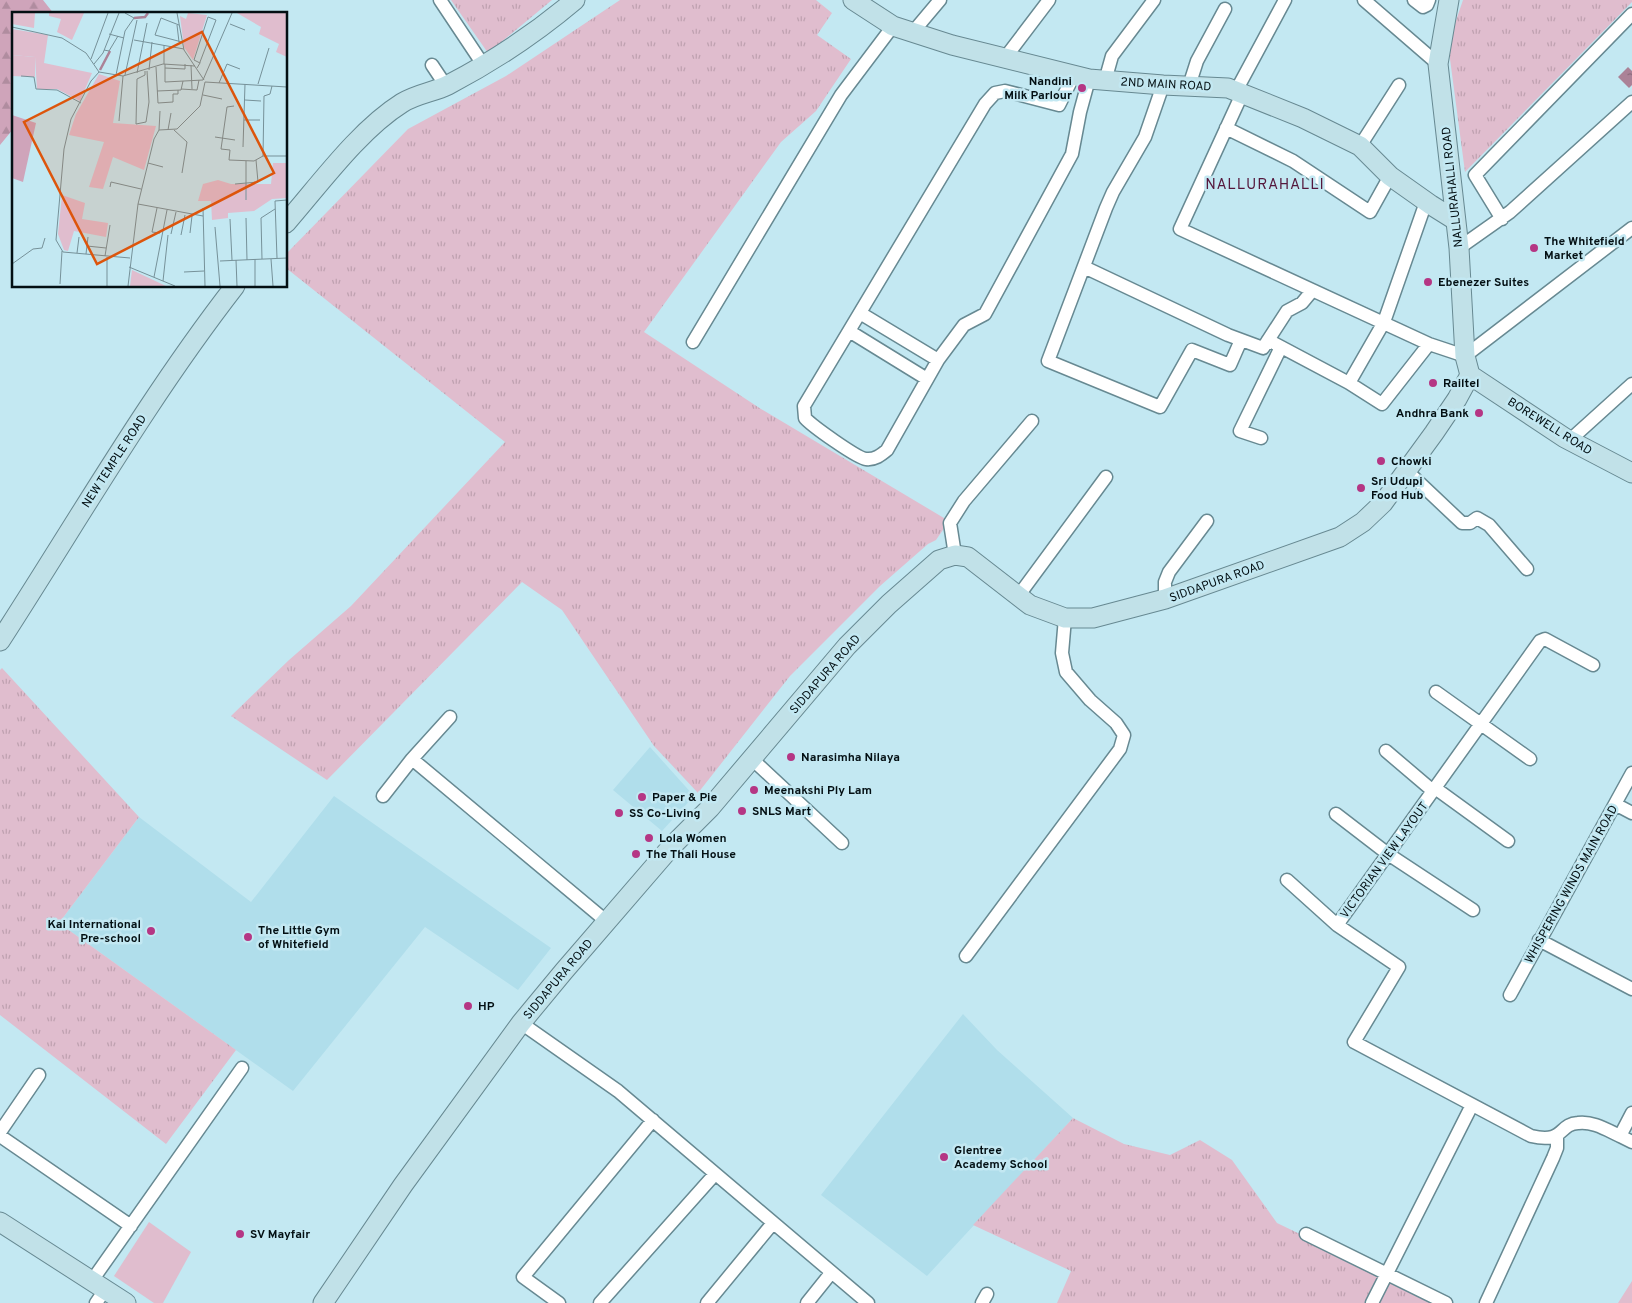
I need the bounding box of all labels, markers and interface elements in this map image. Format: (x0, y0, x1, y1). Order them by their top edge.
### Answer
inset map (12, 12, 288, 288)
place label: Nandini Milk Parlour (1004, 74, 1072, 104)
street label: 2ND MAIN ROAD (1120, 75, 1212, 95)
marker: Nandini Milk Parlour (1076, 82, 1088, 94)
street label: NALLURAHALLI ROAD (1439, 126, 1467, 248)
district label: NALLURAHALLI (1205, 176, 1325, 195)
place label: The Whitefield Market (1544, 234, 1625, 264)
marker: The Whitefield Market (1528, 242, 1540, 254)
place label: Ebenezer Suites (1438, 275, 1529, 291)
marker: Ebenezer Suites (1422, 276, 1434, 288)
place label: Railtel (1443, 376, 1479, 392)
marker: Railtel (1427, 377, 1439, 389)
street label: BOREWELL ROAD (1504, 394, 1595, 459)
place label: Andhra Bank (1396, 406, 1469, 422)
marker: Andhra Bank (1473, 407, 1485, 419)
street label: NEW TEMPLE ROAD (79, 412, 151, 511)
place label: Chowki (1391, 454, 1432, 470)
marker: Chowki (1375, 455, 1387, 467)
place label: Sri Udupi Food Hub (1371, 474, 1423, 504)
marker: Sri Udupi Food Hub (1355, 482, 1367, 494)
street label: SIDDAPURA ROAD (1167, 557, 1267, 607)
street label: SIDDAPURA ROAD (787, 632, 865, 718)
place label: Narasimha Nilaya (801, 750, 900, 766)
marker: Narasimha Nilaya (785, 751, 797, 763)
place label: Meenakshi Ply Lam (764, 783, 872, 799)
marker: Meenakshi Ply Lam (748, 784, 760, 796)
place label: Paper & Pie (652, 790, 717, 806)
marker: Paper & Pie (636, 791, 648, 803)
street label: VICTORIAN VIEW LAYOUT (1337, 799, 1433, 922)
street label: WHISPERING WINDS MAIN ROAD (1522, 803, 1622, 966)
place label: SNLS Mart (752, 804, 812, 820)
marker: SNLS Mart (736, 805, 748, 817)
place label: SS Co-Living (629, 806, 700, 822)
marker: SS Co-Living (613, 807, 625, 819)
place label: Lola Women (659, 831, 727, 847)
marker: Lola Women (643, 832, 655, 844)
place label: The Thali House (646, 847, 736, 863)
marker: The Thali House (630, 848, 642, 860)
place label: Kai International Pre-school (48, 917, 141, 947)
place label: The Little Gym of Whitefield (258, 923, 340, 953)
marker: Kai International Pre-school (145, 925, 157, 937)
marker: The Little Gym of Whitefield (242, 931, 254, 943)
street label: SIDDAPURA ROAD (520, 936, 597, 1023)
place label: HP (478, 999, 495, 1015)
marker: HP (462, 1000, 474, 1012)
place label: Glentree Academy School (954, 1143, 1048, 1173)
marker: Glentree Academy School (938, 1151, 950, 1163)
place label: SV Mayfair (250, 1227, 310, 1243)
marker: SV Mayfair (234, 1228, 246, 1240)

